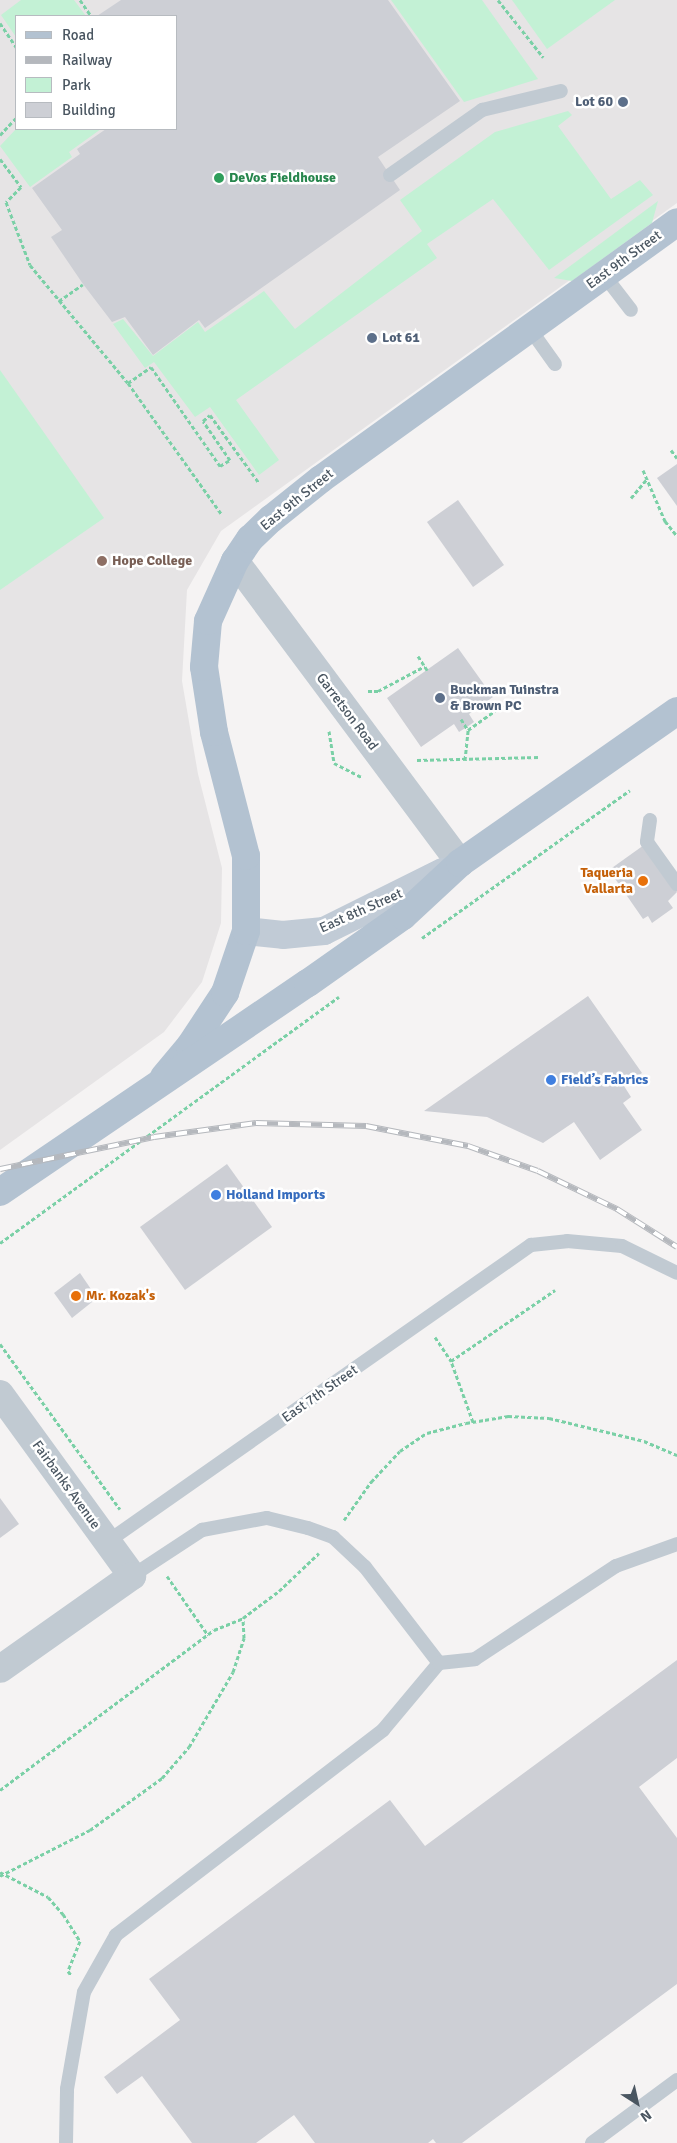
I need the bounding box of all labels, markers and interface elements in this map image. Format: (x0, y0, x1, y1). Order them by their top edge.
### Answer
legend (15, 15, 178, 130)
text: Road (62, 26, 94, 44)
text: Railway (62, 51, 112, 69)
text: Park (62, 76, 91, 94)
place label: Lot 60 (575, 94, 613, 110)
marker: Lot 60 (617, 96, 629, 108)
text: Building (62, 101, 116, 119)
place label: DeVos Fieldhouse (229, 170, 336, 186)
marker: DeVos Fieldhouse (213, 172, 225, 184)
street label: East 9th Street (583, 227, 665, 293)
place label: Lot 61 (382, 330, 420, 346)
marker: Lot 61 (366, 332, 378, 344)
street label: East 9th Street (257, 466, 337, 534)
place label: Hope College (112, 553, 192, 569)
marker: Hope College (96, 555, 108, 567)
street label: Garretson Road (313, 670, 381, 754)
place label: Buckman Tuinstra & Brown PC (450, 682, 559, 714)
marker: Buckman Tuinstra & Brown PC (434, 692, 446, 704)
place label: Taqueria Vallarta (580, 865, 633, 898)
marker: Taqueria Vallarta (637, 875, 649, 887)
street label: East 8th Street (317, 885, 405, 937)
place label: Field’s Fabrics (561, 1072, 648, 1088)
marker: Field’s Fabrics (545, 1074, 557, 1086)
place label: Holland Imports (226, 1187, 325, 1203)
marker: Holland Imports (210, 1189, 222, 1201)
place label: Mr. Kozak's (86, 1288, 155, 1304)
marker: Mr. Kozak's (70, 1290, 82, 1302)
street label: East 7th Street (279, 1362, 361, 1426)
street label: Fairbanks Avenue (28, 1438, 104, 1532)
north arrow (612, 2078, 662, 2128)
text: N (637, 2106, 655, 2125)

